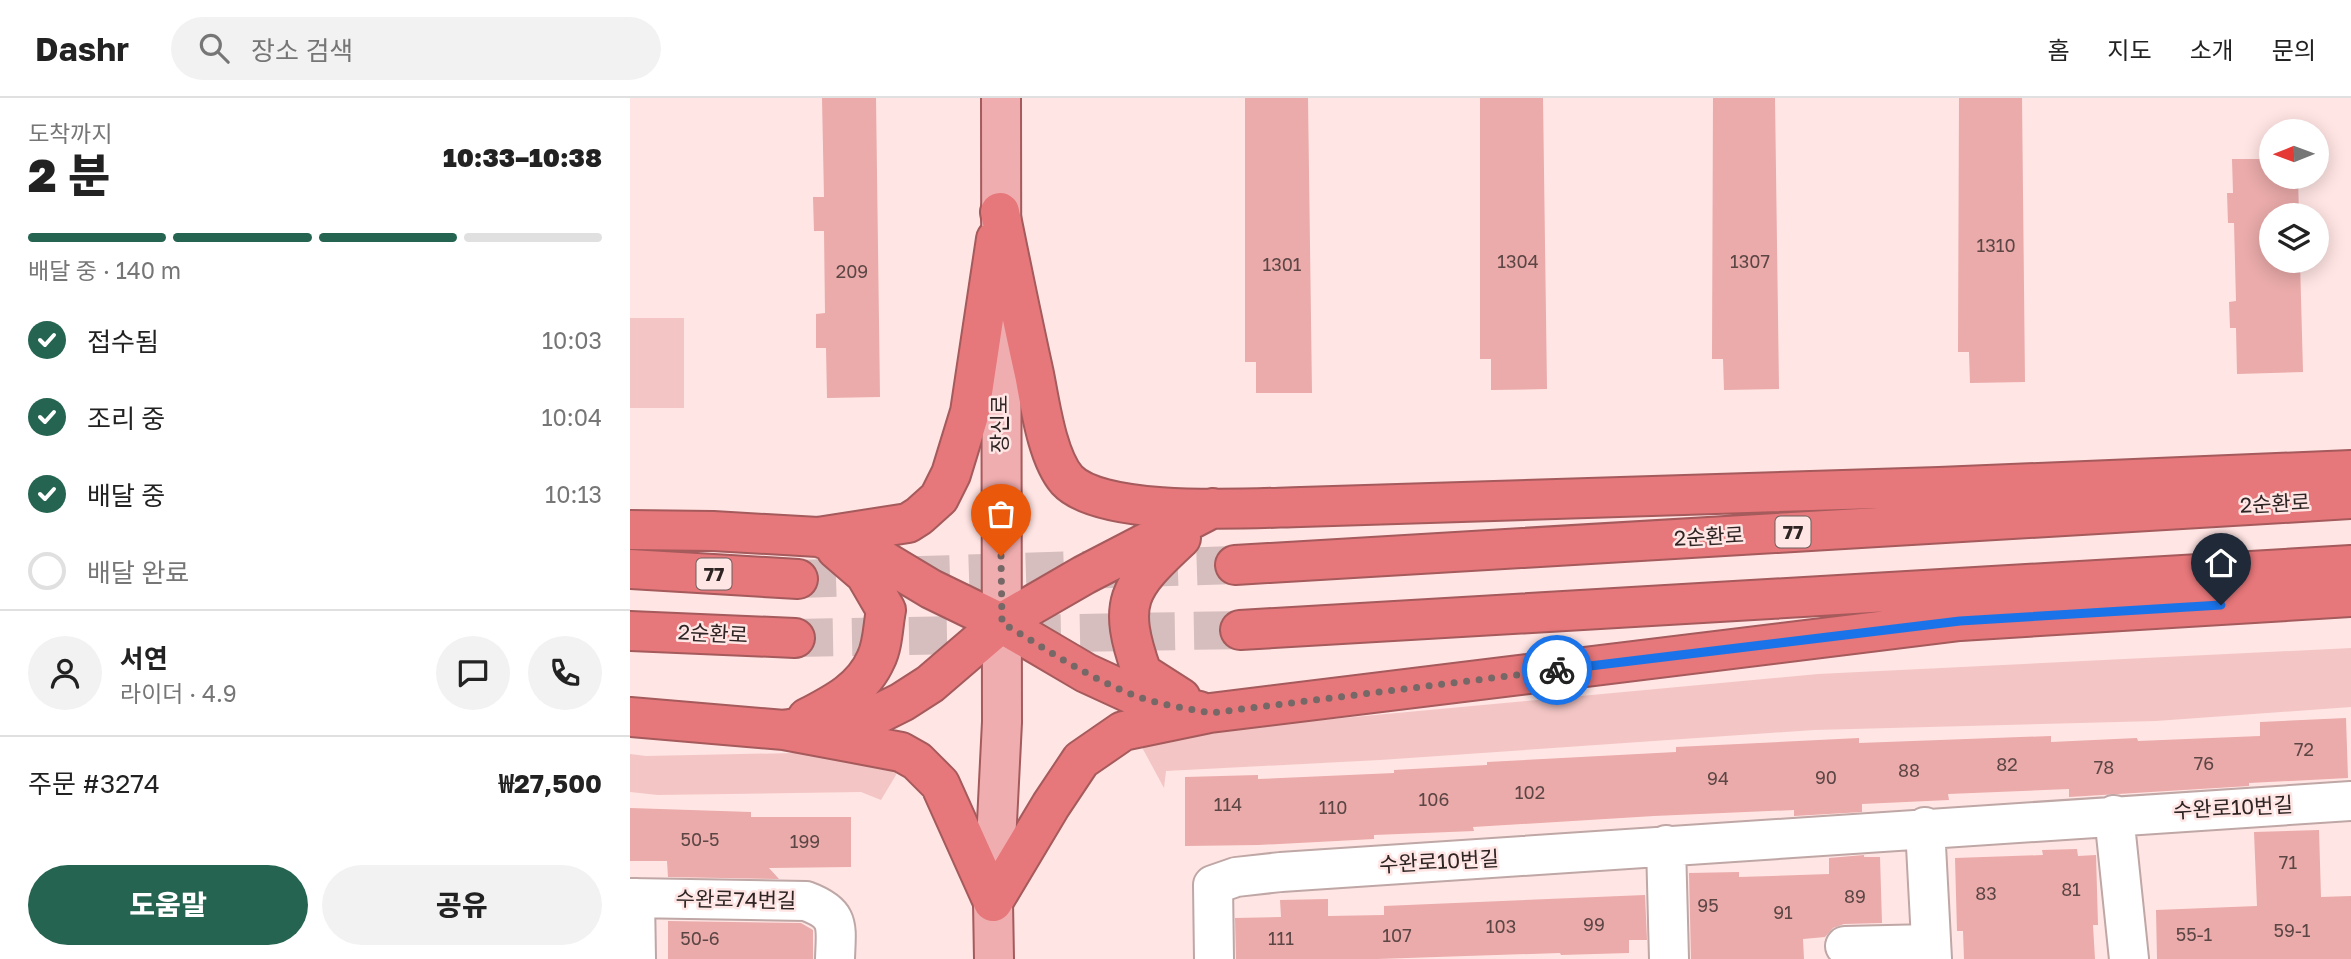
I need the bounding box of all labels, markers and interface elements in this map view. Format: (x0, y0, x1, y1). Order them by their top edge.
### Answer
search box (171, 17, 661, 80)
text: Dashr (35, 29, 129, 68)
icon: search (195, 29, 233, 67)
text: 장소 검색 (251, 35, 353, 66)
text: 홈 (2047, 35, 2069, 64)
text: 지도 (2107, 35, 2152, 64)
text: 소개 (2190, 35, 2234, 64)
text: 문의 (2272, 35, 2316, 64)
text: 도착까지 (28, 119, 113, 147)
north arrow (2259, 119, 2329, 189)
map controls (2259, 119, 2329, 273)
text: 10:33–10:38 (443, 142, 602, 173)
text: 2 분 (28, 147, 110, 202)
button: layers (2259, 203, 2329, 273)
house number: 1310 (1976, 234, 2016, 256)
house number: 1304 (1497, 250, 1539, 272)
house number: 1307 (1730, 250, 1770, 272)
house number: 1301 (1262, 253, 1302, 275)
text: 배달 중 · 140 m (28, 256, 181, 284)
house number: 209 (836, 260, 868, 282)
icon: check (28, 321, 66, 359)
text: 접수됨 (87, 326, 159, 357)
text: 10:03 (542, 326, 602, 354)
street label: 장신로 (986, 395, 1012, 453)
icon: check (28, 398, 66, 436)
text: 조리 중 (87, 403, 165, 434)
text: 10:04 (541, 403, 602, 431)
icon: check (28, 475, 66, 513)
text: 배달 중 (87, 480, 165, 511)
text: 10:13 (545, 480, 602, 508)
pin (971, 484, 1031, 556)
street label: 2순환로 (2239, 488, 2311, 518)
icon: bag (982, 495, 1020, 533)
road number: 77 (1776, 516, 1810, 547)
street label: 2순환로 (1673, 521, 1745, 551)
pin (2191, 533, 2251, 605)
icon: home (2202, 544, 2240, 582)
text: 배달 완료 (87, 557, 189, 588)
road number: 77 (696, 559, 732, 589)
street label: 2순환로 (677, 618, 749, 648)
courier (1522, 635, 1592, 705)
button: person (28, 636, 102, 710)
button: chat (436, 636, 510, 710)
button: phone (528, 636, 602, 710)
text: 서연 (120, 643, 168, 674)
icon: bike (1538, 651, 1576, 689)
text: 라이더 · 4.9 (120, 679, 237, 707)
house number: 72 (2294, 738, 2314, 760)
house number: 76 (2194, 752, 2214, 774)
house number: 82 (1996, 753, 2018, 775)
house number: 78 (2094, 756, 2114, 778)
house number: 88 (1898, 759, 1920, 781)
house number: 90 (1815, 766, 1837, 788)
house number: 94 (1707, 767, 1729, 789)
text: 주문 #3274 (28, 768, 160, 799)
text: ₩27,500 (499, 768, 602, 799)
house number: 102 (1515, 781, 1545, 803)
house number: 106 (1419, 788, 1449, 810)
street label: 수완로10번길 (2172, 791, 2293, 823)
house number: 114 (1214, 793, 1242, 815)
house number: 110 (1319, 796, 1347, 818)
house number: 50-5 (681, 828, 719, 850)
house number: 199 (790, 830, 820, 852)
street label: 수완로10번길 (1378, 845, 1499, 877)
house number: 71 (2279, 851, 2297, 873)
button: 도움말 (28, 865, 308, 945)
button: 공유 (322, 865, 602, 945)
house number: 81 (2061, 878, 2081, 900)
house number: 83 (1975, 882, 1997, 904)
street label: 수완로74번길 (676, 885, 797, 913)
house number: 89 (1844, 885, 1866, 907)
house number: 95 (1697, 894, 1719, 916)
house number: 91 (1773, 901, 1793, 923)
house number: 99 (1583, 913, 1605, 935)
house number: 103 (1486, 915, 1516, 937)
house number: 59-1 (2274, 919, 2311, 941)
house number: 55-1 (2176, 923, 2212, 945)
house number: 107 (1382, 924, 1412, 946)
house number: 50-6 (680, 927, 720, 949)
house number: 111 (1268, 927, 1294, 949)

